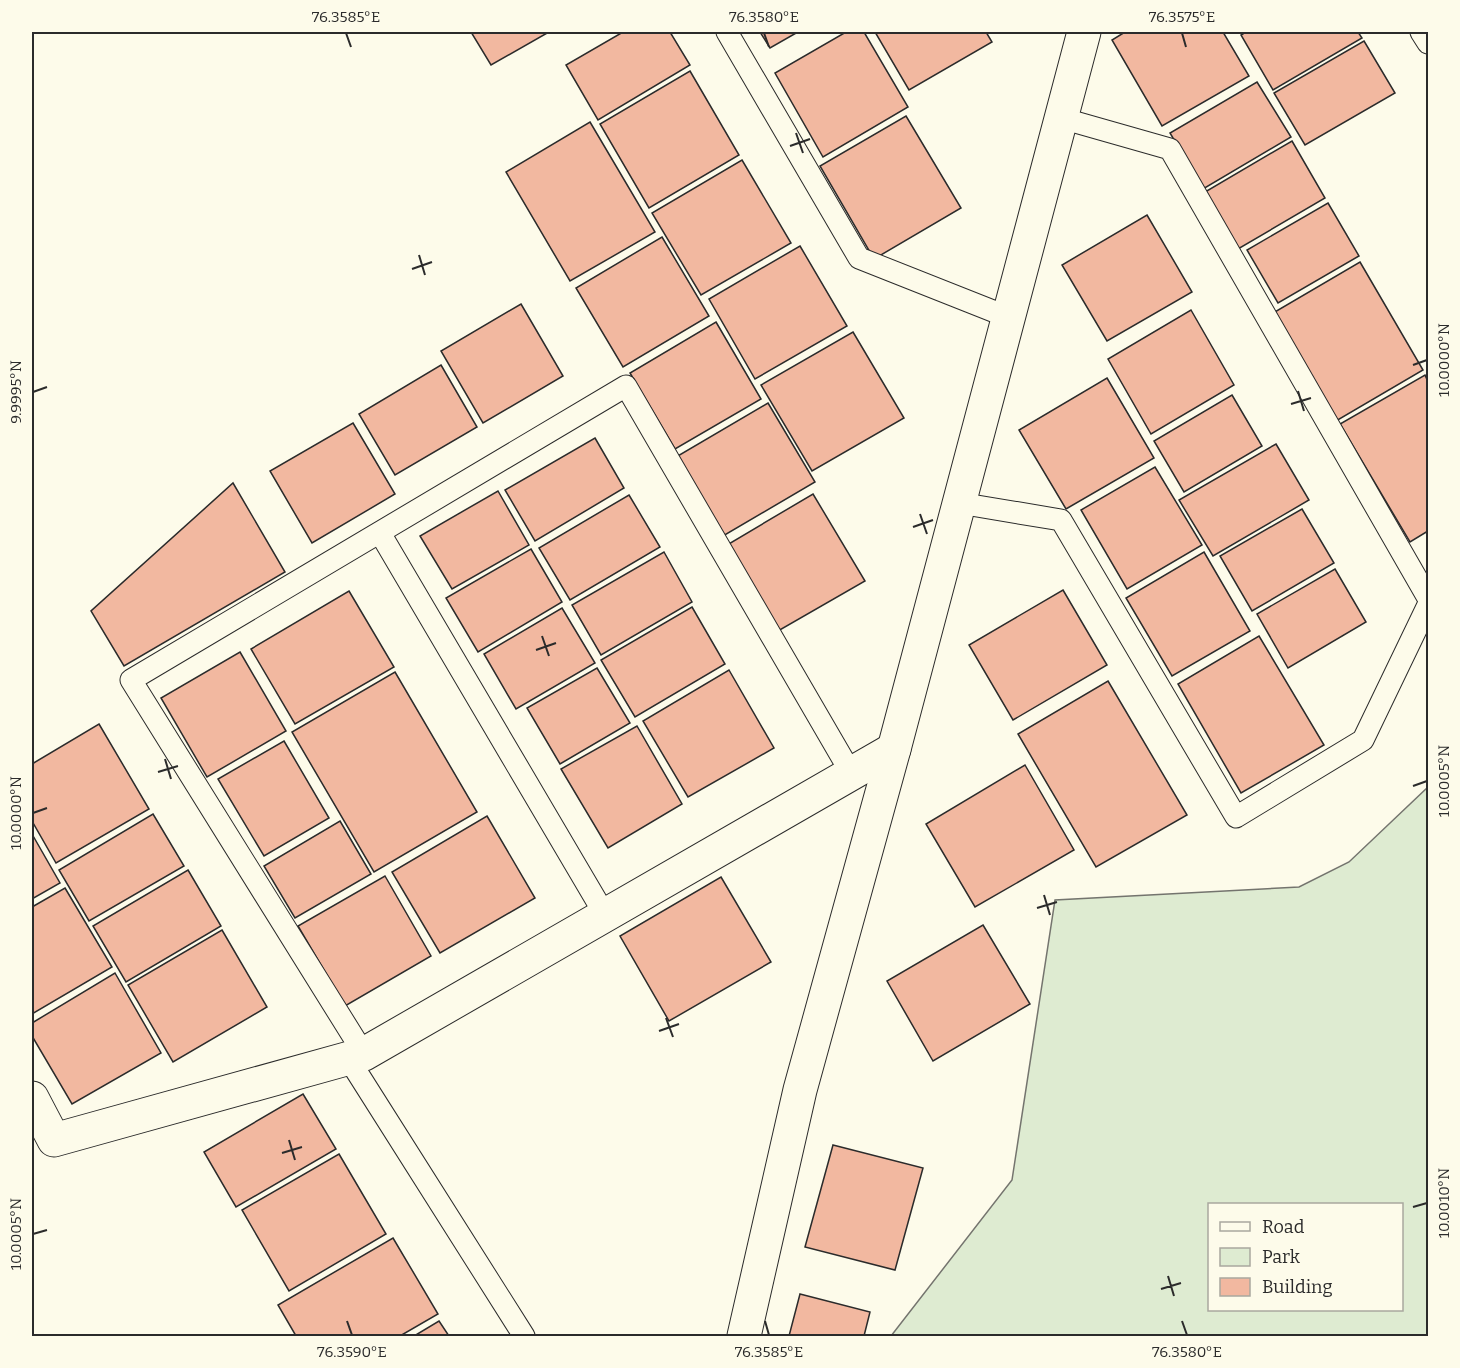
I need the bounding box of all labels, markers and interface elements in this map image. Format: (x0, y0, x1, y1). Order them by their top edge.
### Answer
text: 76.3585°E (312, 8, 380, 26)
text: 76.3580°E (729, 8, 799, 26)
text: 76.3575°E (1149, 8, 1215, 26)
text: 10.0000°N (1435, 323, 1453, 397)
text: 9.9995°N (7, 360, 25, 424)
text: 10.0005°N (1435, 745, 1453, 817)
text: 10.0000°N (7, 776, 25, 850)
text: 10.0010°N (1435, 1168, 1453, 1238)
text: 10.0005°N (7, 1198, 25, 1270)
legend (1208, 1203, 1403, 1311)
text: Road (1262, 1216, 1305, 1238)
text: Park (1262, 1246, 1301, 1268)
text: Building (1262, 1276, 1333, 1298)
text: 76.3590°E (317, 1343, 387, 1361)
text: 76.3585°E (735, 1343, 803, 1361)
text: 76.3580°E (1152, 1343, 1222, 1361)

